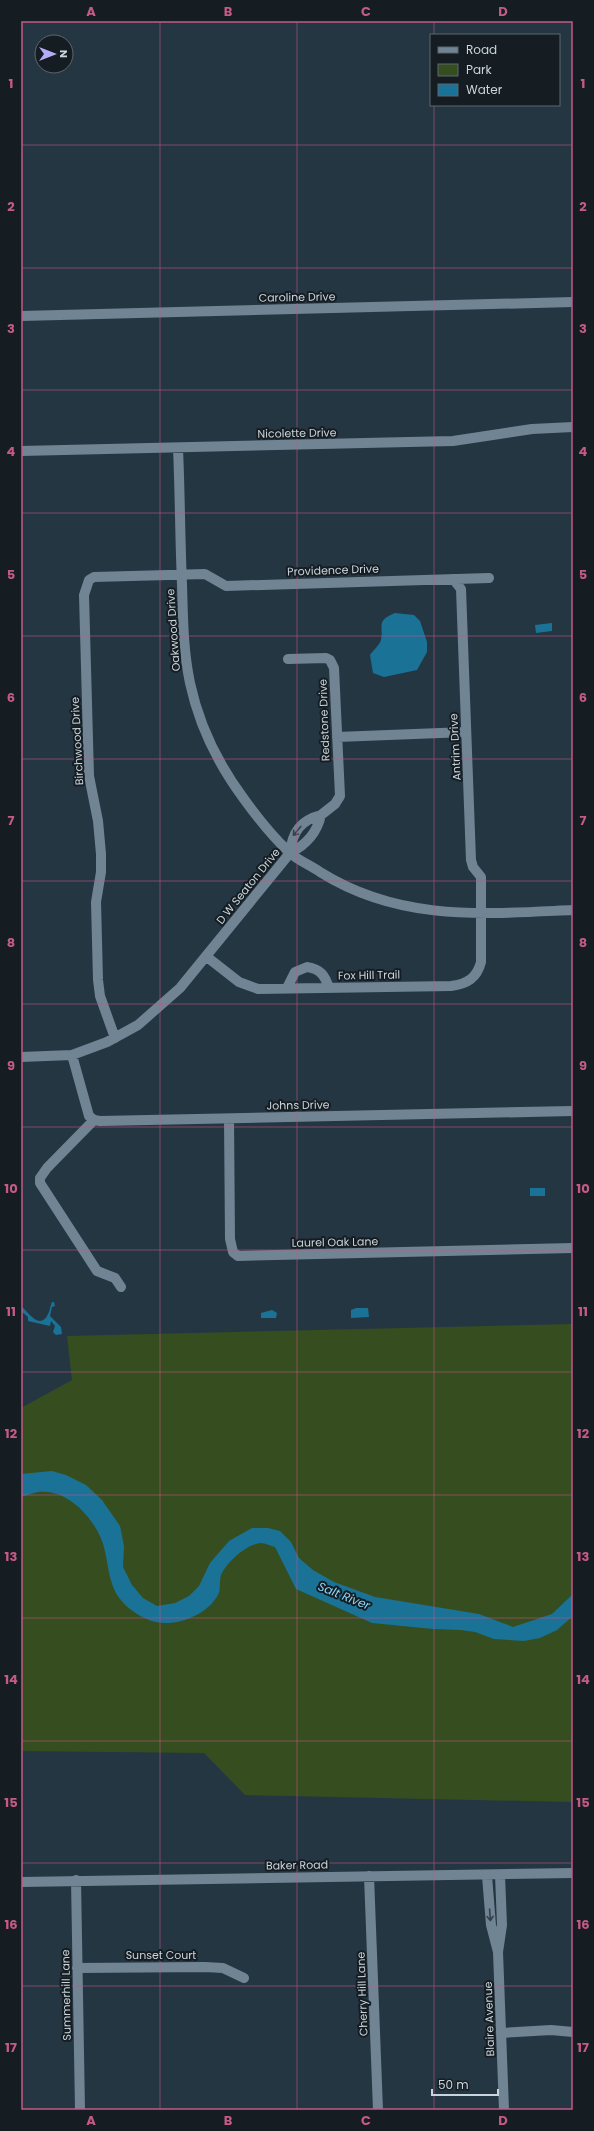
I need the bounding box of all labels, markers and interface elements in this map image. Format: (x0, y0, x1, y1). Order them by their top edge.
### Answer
text: A (86, 2, 96, 21)
text: B (224, 2, 233, 21)
text: C (361, 2, 371, 21)
text: D (498, 2, 508, 21)
north arrow (34, 34, 74, 74)
legend (430, 34, 560, 106)
text: Road (466, 41, 497, 58)
text: N (56, 50, 72, 58)
text: Park (466, 61, 493, 78)
text: 1 (9, 74, 13, 93)
text: 1 (581, 74, 585, 93)
text: Water (466, 81, 503, 98)
text: 2 (7, 197, 15, 216)
text: 2 (579, 197, 587, 216)
street label: Caroline Drive (258, 288, 336, 306)
text: 3 (7, 319, 15, 338)
text: 3 (579, 319, 587, 338)
street label: Nicolette Drive (257, 424, 337, 442)
text: 4 (7, 442, 16, 461)
text: 4 (579, 442, 588, 461)
street label: Providence Drive (287, 560, 379, 580)
text: 5 (7, 565, 15, 584)
text: 5 (579, 565, 587, 584)
street label: Oakwood Drive (162, 588, 184, 672)
street label: Redstone Drive (315, 679, 333, 761)
text: 6 (7, 688, 15, 707)
text: 6 (579, 688, 587, 707)
street label: Birchwood Drive (67, 696, 87, 786)
street label: Antrim Drive (445, 713, 465, 781)
text: 7 (8, 811, 15, 830)
text: 7 (580, 811, 587, 830)
one-way arrow (293, 826, 302, 836)
street label: D W Seaton Drive (212, 844, 284, 927)
text: 8 (7, 933, 15, 952)
text: 8 (579, 933, 587, 952)
street label: Fox Hill Trail (338, 966, 400, 984)
text: 9 (7, 1056, 15, 1075)
text: 9 (579, 1056, 587, 1075)
street label: Johns Drive (266, 1096, 330, 1114)
text: 10 (4, 1179, 18, 1198)
text: 10 (576, 1179, 590, 1198)
street label: Laurel Oak Lane (292, 1233, 379, 1251)
text: 11 (6, 1302, 16, 1321)
text: 11 (578, 1302, 588, 1321)
text: 12 (5, 1424, 18, 1443)
text: 12 (577, 1424, 590, 1443)
text: 13 (5, 1547, 18, 1566)
text: 13 (577, 1547, 590, 1566)
water label: Salt River (316, 1577, 373, 1614)
text: 14 (4, 1670, 18, 1689)
text: 14 (576, 1670, 590, 1689)
text: 15 (4, 1793, 18, 1812)
text: 15 (576, 1793, 590, 1812)
street label: Baker Road (266, 1856, 328, 1874)
one-way arrow (487, 1908, 494, 1921)
text: 16 (4, 1915, 18, 1934)
text: 16 (576, 1915, 590, 1934)
street label: Sunset Court (126, 1947, 196, 1963)
street label: Summerhill Lane (57, 1949, 75, 2041)
street label: Cherry Hill Lane (353, 1951, 371, 2036)
street label: Blaire Avenue (480, 1981, 498, 2057)
text: 17 (5, 2038, 17, 2057)
text: 17 (577, 2038, 589, 2057)
scale bar (432, 2071, 498, 2097)
text: 50 m (438, 2076, 469, 2093)
text: A (86, 2111, 96, 2130)
text: B (224, 2111, 233, 2130)
text: C (361, 2111, 371, 2130)
text: D (498, 2111, 508, 2130)

